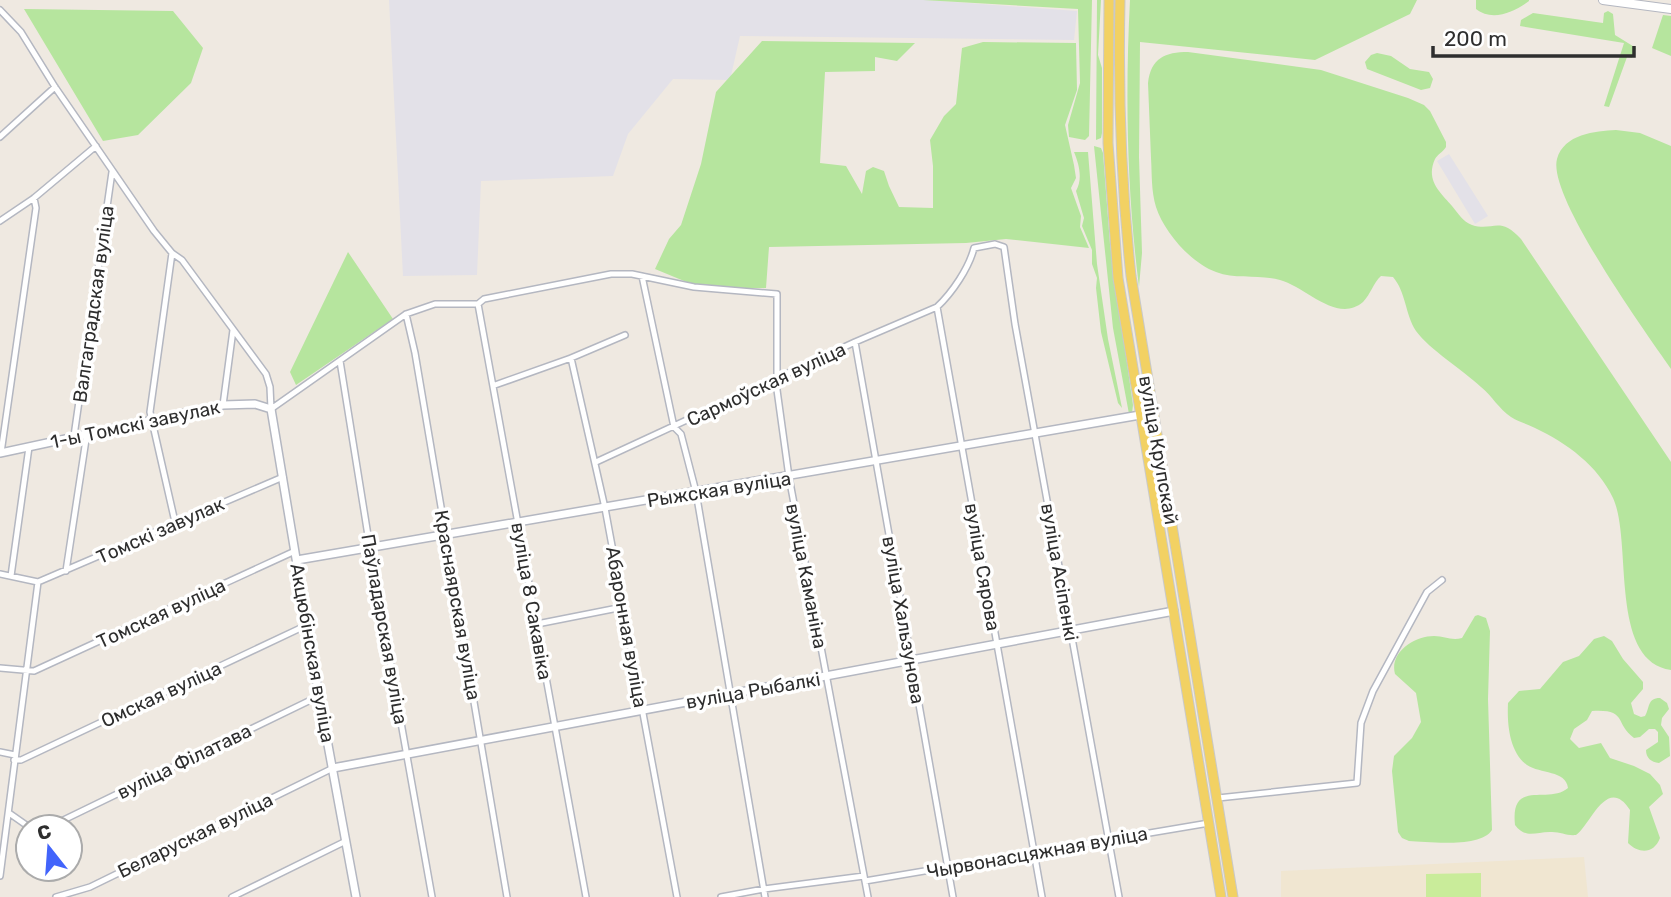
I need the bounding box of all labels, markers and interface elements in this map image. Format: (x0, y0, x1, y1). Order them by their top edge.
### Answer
scale bar (1433, 14, 1634, 58)
text: 200 m (1444, 26, 1507, 51)
street label: Валгаградская вуліца (68, 204, 119, 404)
street label: Сармоўская вуліца (683, 338, 849, 431)
street label: вуліца Крупскай (1134, 374, 1183, 526)
street label: 1-ы Томскі завулак (48, 395, 222, 454)
street label: Рыжская вуліца (646, 467, 793, 512)
street label: Томскі завулак (93, 492, 228, 569)
street label: вуліца Сярова (960, 501, 1005, 633)
street label: вуліца Каманіна (781, 502, 832, 651)
street label: вуліца Асіпенкі (1036, 502, 1083, 643)
street label: Краснаярская вуліца (429, 508, 486, 702)
street label: вуліца 8 Сакавіка (506, 521, 557, 682)
street label: Паўладарская вуліца (356, 532, 413, 726)
street label: вуліца Хальзунова (877, 534, 930, 706)
street label: Абаронная вуліца (601, 545, 652, 710)
street label: Акцюбінская вуліца (285, 562, 340, 744)
street label: Томская вуліца (93, 574, 229, 653)
street label: Омская вуліца (97, 656, 225, 732)
street label: вуліца Рыбалкі (684, 667, 822, 714)
street label: вуліца Філатава (113, 719, 255, 804)
street label: Беларуская вуліца (114, 788, 277, 883)
north arrow (14, 813, 84, 883)
text: С (34, 819, 54, 845)
street label: Чырвонасцяжная вуліца (925, 822, 1149, 883)

